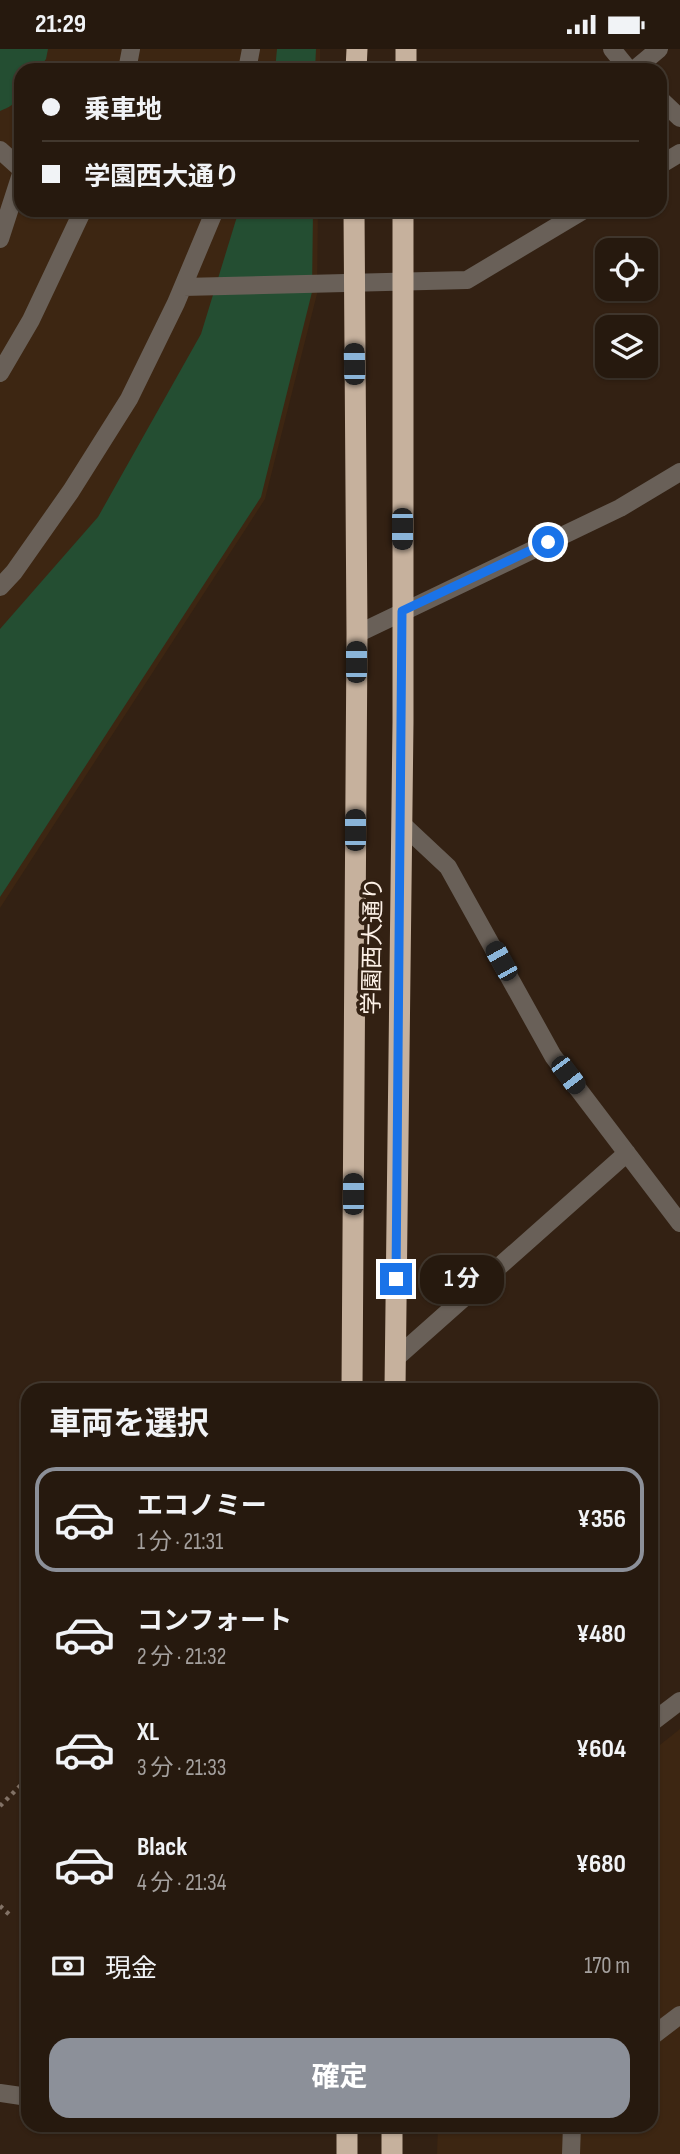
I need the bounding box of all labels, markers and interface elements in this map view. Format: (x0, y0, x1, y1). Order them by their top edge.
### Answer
text: 21:29 (35, 9, 86, 40)
text: 乗車地 (84, 95, 162, 126)
text: 学園西大通り (84, 162, 240, 193)
map controls (595, 238, 658, 378)
button: locate (595, 238, 658, 301)
button: layers (595, 315, 658, 378)
car (344, 343, 365, 385)
car (392, 508, 413, 550)
route start (532, 526, 564, 558)
car (346, 641, 367, 683)
car (345, 809, 366, 851)
street label: 学園西大通り (358, 877, 388, 1015)
car (482, 938, 521, 984)
car (547, 1052, 590, 1098)
car (343, 1173, 364, 1215)
callout: 1 分 (420, 1255, 504, 1303)
route end (380, 1263, 412, 1295)
text: 1 分 (444, 1265, 480, 1293)
text: 車両を選択 (49, 1405, 209, 1444)
icon: car (53, 1488, 116, 1551)
text: エコノミー (137, 1491, 267, 1522)
text: ¥356 (577, 1504, 626, 1535)
text: 1 分 · 21:31 (137, 1528, 223, 1556)
icon: car (53, 1603, 116, 1666)
text: コンフォート (137, 1606, 292, 1637)
text: ¥480 (576, 1619, 626, 1650)
text: 2 分 · 21:32 (137, 1643, 226, 1671)
text: XL (137, 1717, 159, 1748)
icon: car (53, 1718, 116, 1781)
text: ¥604 (576, 1734, 626, 1765)
text: 3 分 · 21:33 (137, 1754, 226, 1782)
text: Black (137, 1832, 187, 1863)
icon: car (53, 1833, 116, 1896)
text: ¥680 (576, 1849, 626, 1880)
text: 4 分 · 21:34 (137, 1869, 226, 1897)
icon: cash (49, 1947, 87, 1985)
text: 170 m (584, 1952, 630, 1980)
text: 現金 (105, 1954, 157, 1985)
button: 確定 (49, 2038, 630, 2118)

